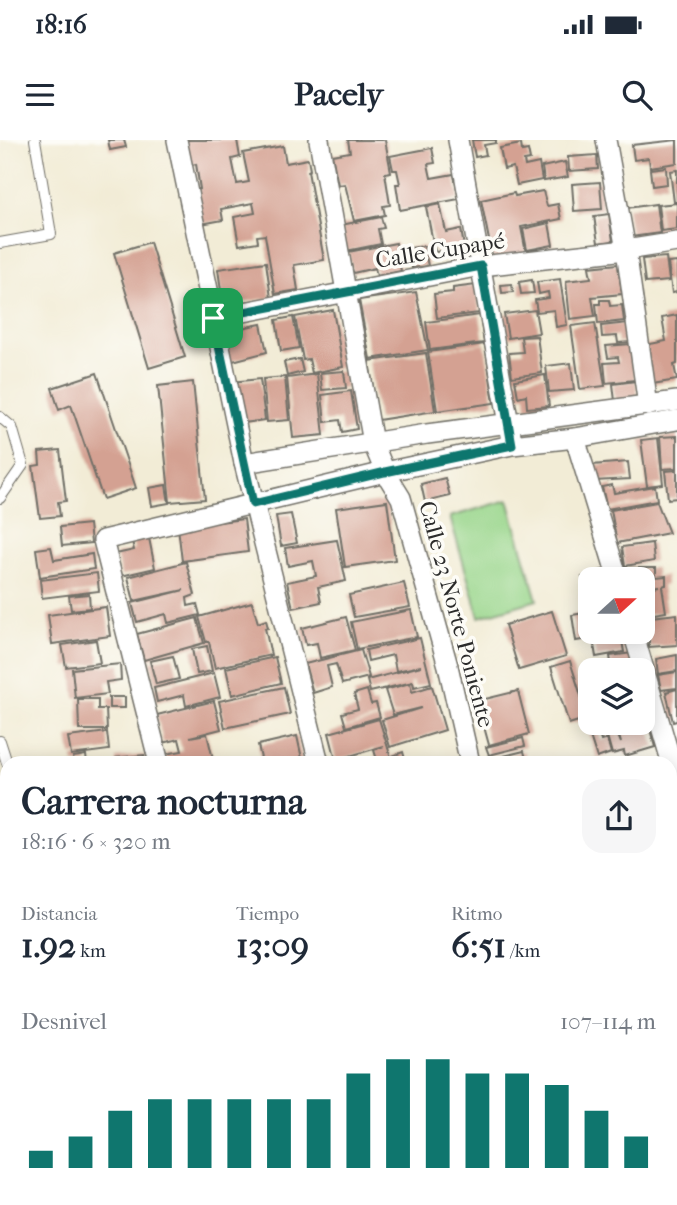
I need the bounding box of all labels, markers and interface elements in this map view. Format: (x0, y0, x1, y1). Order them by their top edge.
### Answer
text: 18:16 (35, 9, 87, 40)
icon: menu (21, 76, 59, 114)
text: Pacely (294, 76, 383, 113)
icon: search (618, 76, 656, 114)
street label: Calle Cupapé (374, 227, 507, 274)
pin (183, 288, 243, 348)
icon: arrive (194, 299, 232, 337)
street label: Calle 23 Norte Poniente (413, 498, 500, 730)
north arrow (578, 567, 654, 644)
map controls (578, 567, 655, 735)
button: layers (578, 658, 655, 735)
text: Carrera nocturna (21, 779, 306, 824)
button: share (582, 779, 656, 853)
text: 18:16 · 6 × 320 m (21, 828, 171, 855)
text: Distancia (21, 903, 97, 925)
text: Tiempo (236, 903, 299, 925)
text: Ritmo (451, 903, 502, 925)
text: 1.92 (21, 925, 76, 966)
text: 13:09 (236, 925, 309, 966)
text: 6:51 (451, 925, 506, 966)
text: km (76, 940, 106, 962)
text: /km (506, 940, 540, 962)
text: Desnivel (21, 1008, 107, 1035)
text: 107–114 m (560, 1008, 656, 1035)

